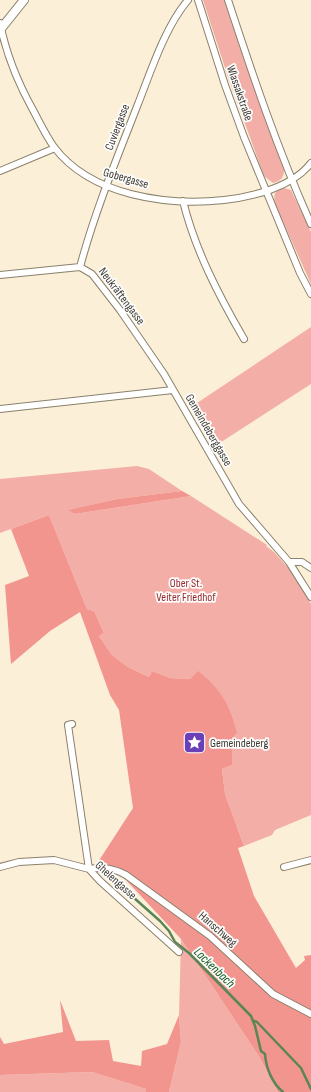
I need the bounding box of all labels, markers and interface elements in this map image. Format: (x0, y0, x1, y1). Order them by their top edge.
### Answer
street label: Wlassakstraße (223, 63, 256, 123)
street label: Cuviergasse (102, 102, 133, 152)
street label: Gobergasse (101, 165, 150, 192)
street label: Neukräftengasse (95, 265, 148, 328)
street label: Gemeindeberggasse (182, 391, 235, 469)
park label: Ober St. Veiter Friedhof (156, 576, 216, 605)
place icon: Gemeindeberg (181, 730, 207, 756)
place label: Gemeindeberg (210, 736, 268, 751)
street label: Ghelengasse (92, 858, 140, 903)
street label: Hanschweg (195, 908, 240, 950)
water label: Lackenbach (190, 944, 239, 992)

